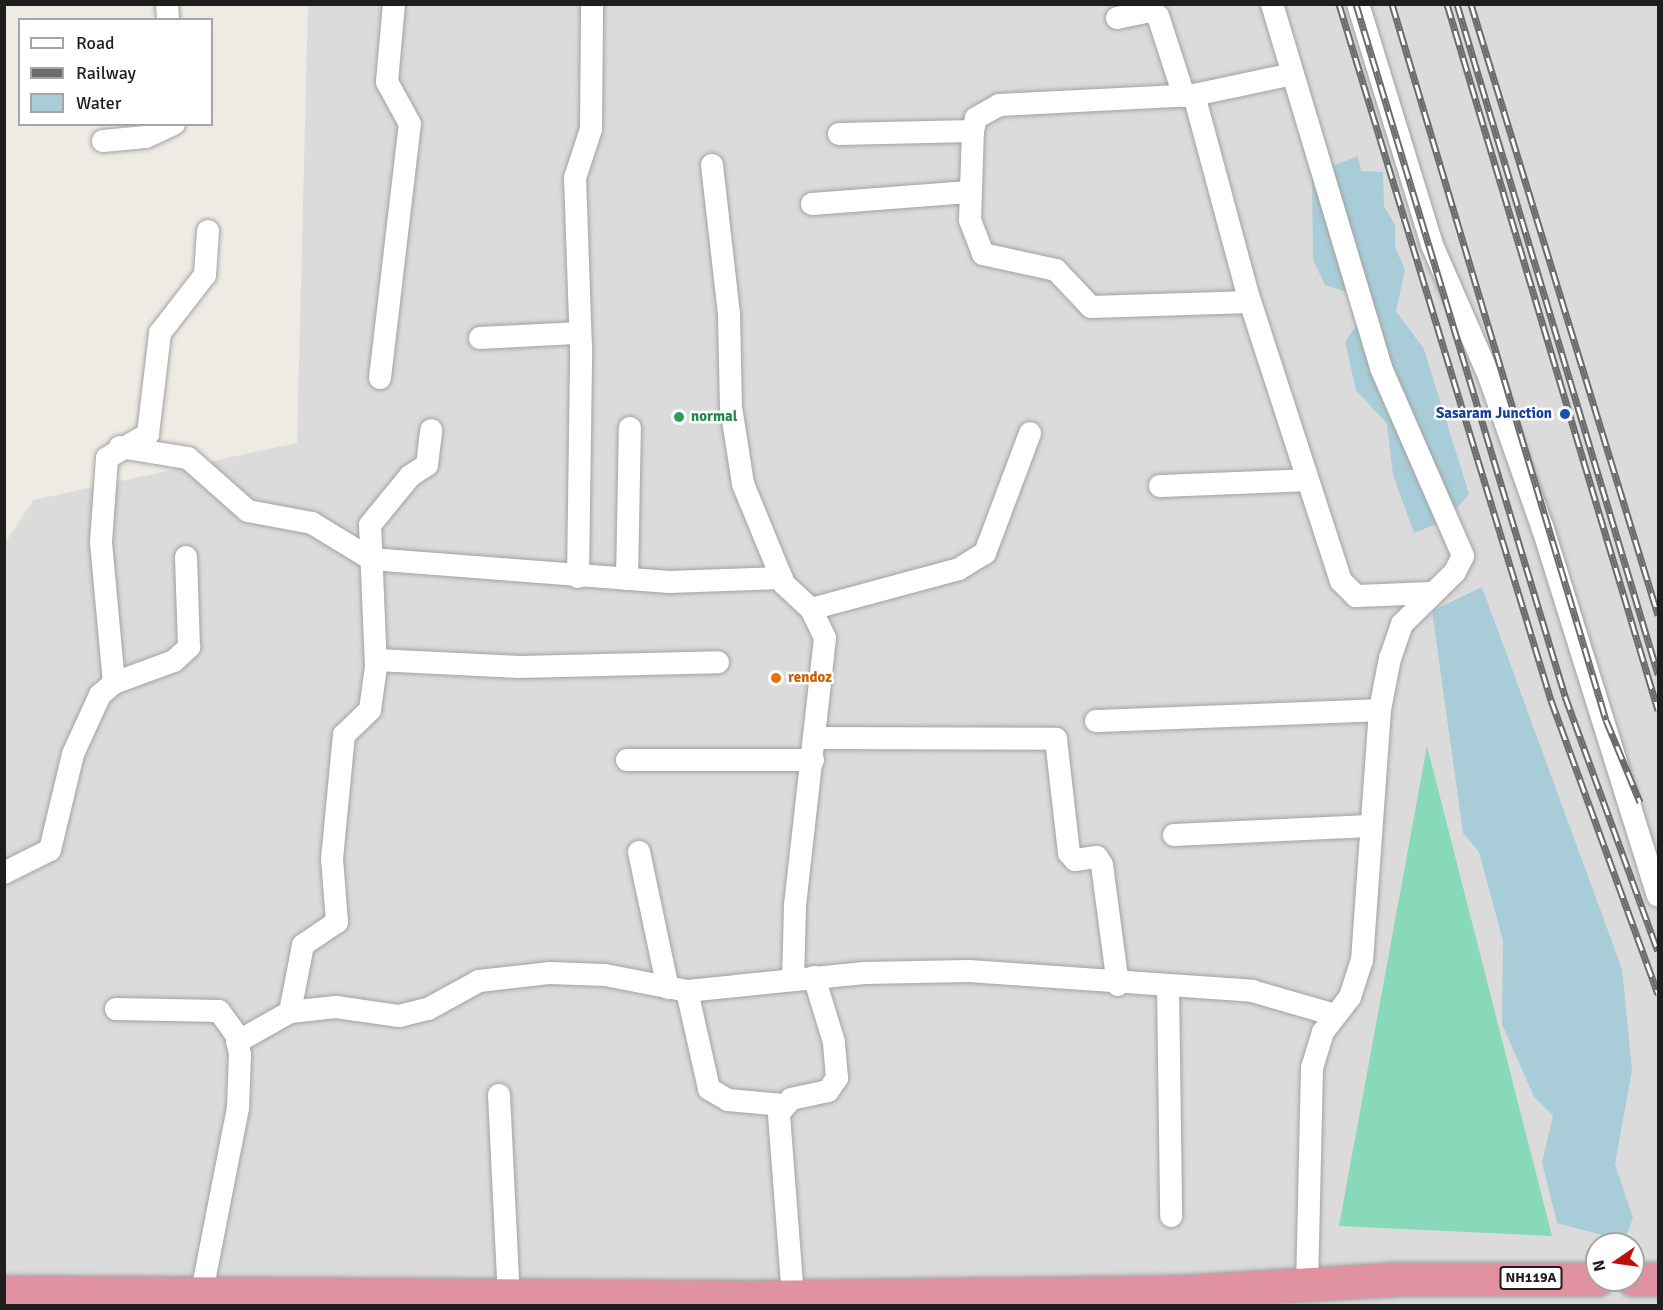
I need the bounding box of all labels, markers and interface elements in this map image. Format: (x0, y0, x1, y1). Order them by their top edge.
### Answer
legend (18, 18, 213, 126)
text: Road (76, 32, 115, 54)
text: Railway (76, 62, 136, 84)
text: Water (76, 92, 121, 114)
place label: Sasaram Junction (1436, 405, 1552, 423)
marker: Sasaram Junction (1556, 405, 1574, 423)
place label: normal (691, 408, 738, 426)
marker: normal (672, 410, 686, 424)
place label: rendoz (788, 669, 832, 687)
marker: rendoz (769, 671, 783, 685)
north arrow (1585, 1232, 1645, 1292)
text: N (1588, 1258, 1610, 1273)
road number: NH119A (1500, 1267, 1562, 1289)

